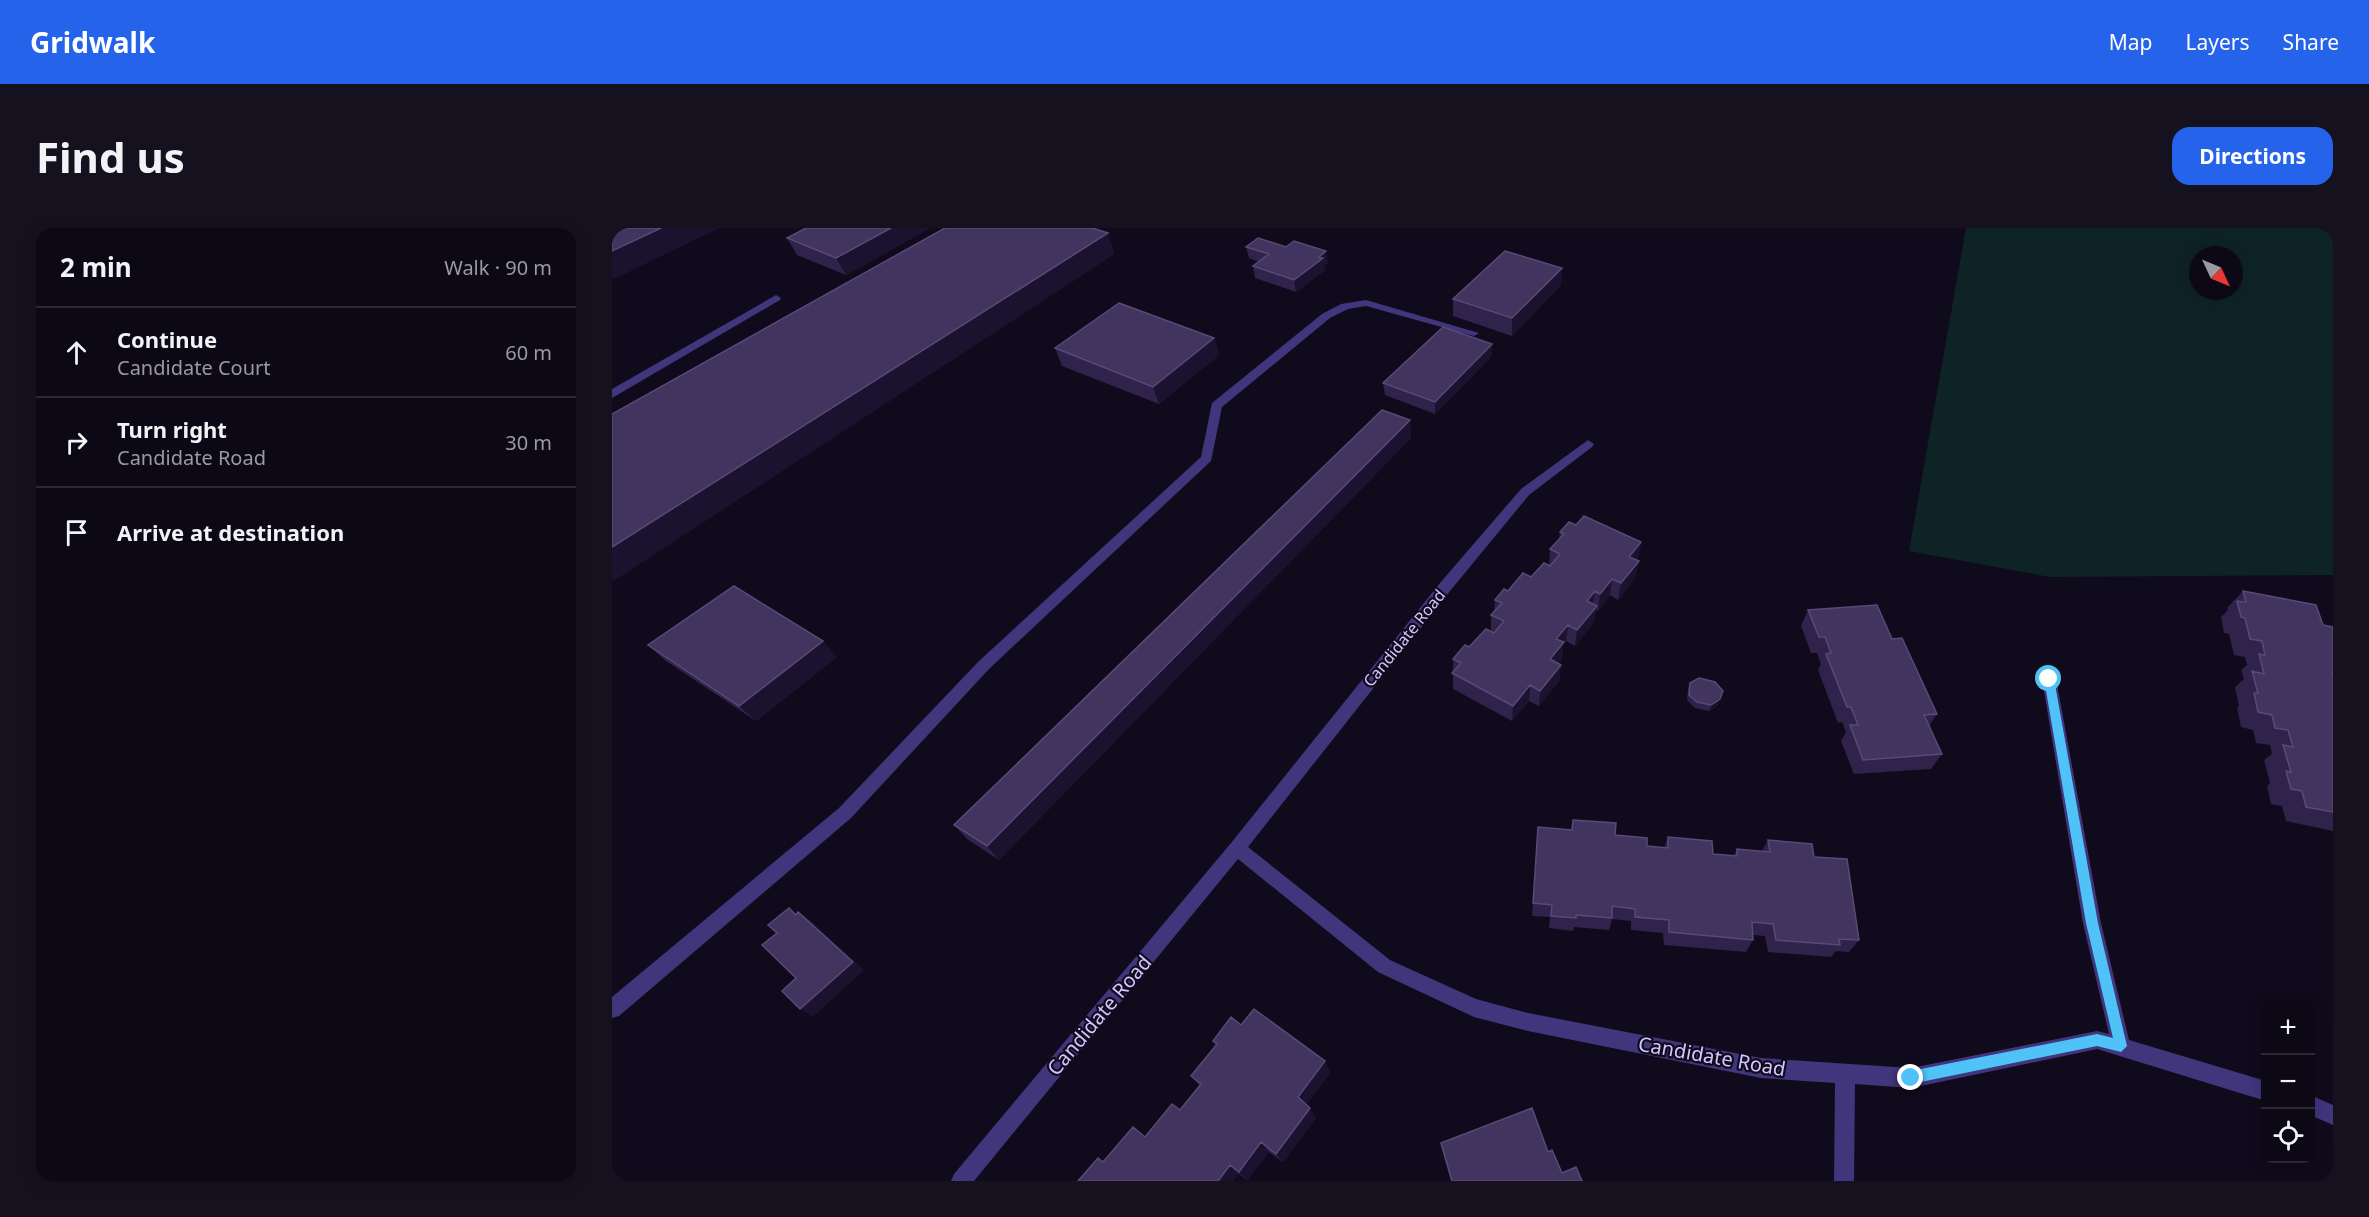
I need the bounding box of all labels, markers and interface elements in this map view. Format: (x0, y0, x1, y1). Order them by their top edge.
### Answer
text: Gridwalk (30, 23, 155, 61)
text: Map (2109, 28, 2153, 56)
text: Layers (2186, 28, 2250, 56)
text: Share (2283, 28, 2339, 56)
button: Directions (2172, 127, 2333, 185)
text: Find us (36, 128, 185, 185)
north arrow (2189, 246, 2243, 300)
text: 2 min (60, 249, 132, 285)
text: Walk · 90 m (444, 254, 552, 281)
text: Continue (117, 324, 217, 354)
icon: ahead (60, 336, 93, 369)
text: 60 m (505, 339, 552, 366)
text: Candidate Court (117, 354, 270, 381)
text: Turn right (117, 414, 227, 444)
icon: right (60, 426, 93, 459)
text: 30 m (505, 429, 552, 456)
text: Candidate Road (117, 444, 266, 471)
icon: arrive (60, 516, 93, 549)
text: Arrive at destination (117, 517, 344, 547)
street label: Candidate Road (1358, 585, 1450, 691)
route start (2035, 665, 2061, 691)
street label: Candidate Road (1041, 949, 1157, 1081)
map controls (2261, 1001, 2315, 1163)
button: + (2261, 1001, 2315, 1055)
street label: Candidate Road (1636, 1030, 1788, 1082)
button: − (2261, 1055, 2315, 1109)
route end (1897, 1064, 1923, 1090)
button: locate (2261, 1109, 2315, 1163)

